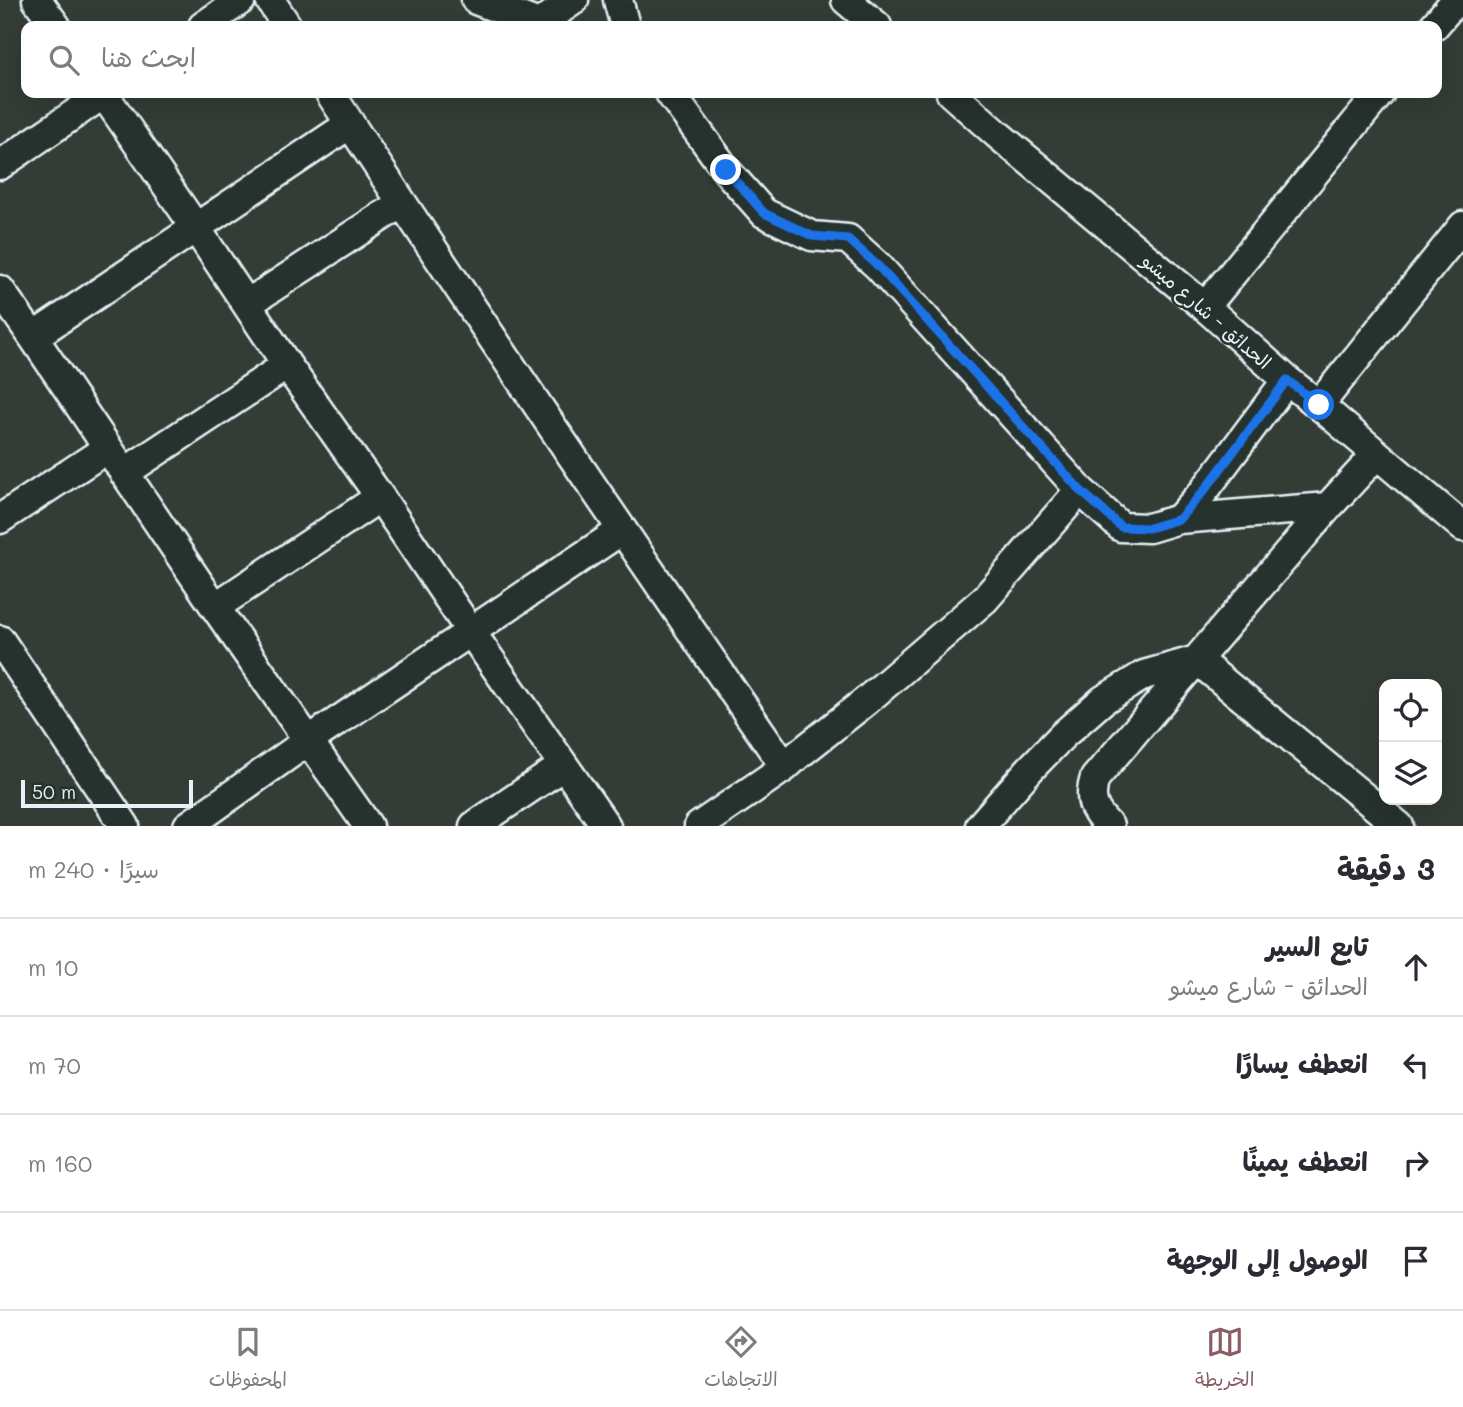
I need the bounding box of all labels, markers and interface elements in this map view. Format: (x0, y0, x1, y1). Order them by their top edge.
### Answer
search box (21, 21, 1442, 98)
text: ابحث هنا (101, 40, 196, 74)
icon: search (45, 41, 83, 79)
route end (710, 154, 741, 185)
street label: الحدائق - شارع ميشو (1134, 247, 1277, 376)
route start (1303, 389, 1334, 420)
map controls (1379, 679, 1442, 805)
button: locate (1379, 679, 1442, 742)
button: layers (1379, 742, 1442, 805)
scale bar (21, 777, 192, 809)
text: 50 m (32, 779, 76, 804)
text: 3 دقيقة (1337, 848, 1435, 888)
text: سيرًا · 240 m (28, 854, 159, 884)
text: تابع السير (1266, 929, 1368, 963)
icon: ahead (1397, 948, 1435, 986)
text: 10 m (28, 952, 78, 982)
text: الحدائق - شارع ميشو (1170, 971, 1368, 1001)
text: انعطف يسارًا (1236, 1046, 1368, 1080)
icon: left (1397, 1046, 1435, 1084)
text: 70 m (28, 1050, 81, 1080)
text: انعطف يمينًا (1243, 1144, 1368, 1178)
icon: right (1397, 1144, 1435, 1182)
text: 160 m (28, 1148, 92, 1178)
text: الوصول إلى الوجهة (1166, 1242, 1368, 1276)
icon: arrive (1397, 1242, 1435, 1280)
tab: المحفوظات (209, 1323, 287, 1396)
tab: الاتجاهات (704, 1323, 778, 1396)
tab: الخريطة (1195, 1323, 1254, 1396)

